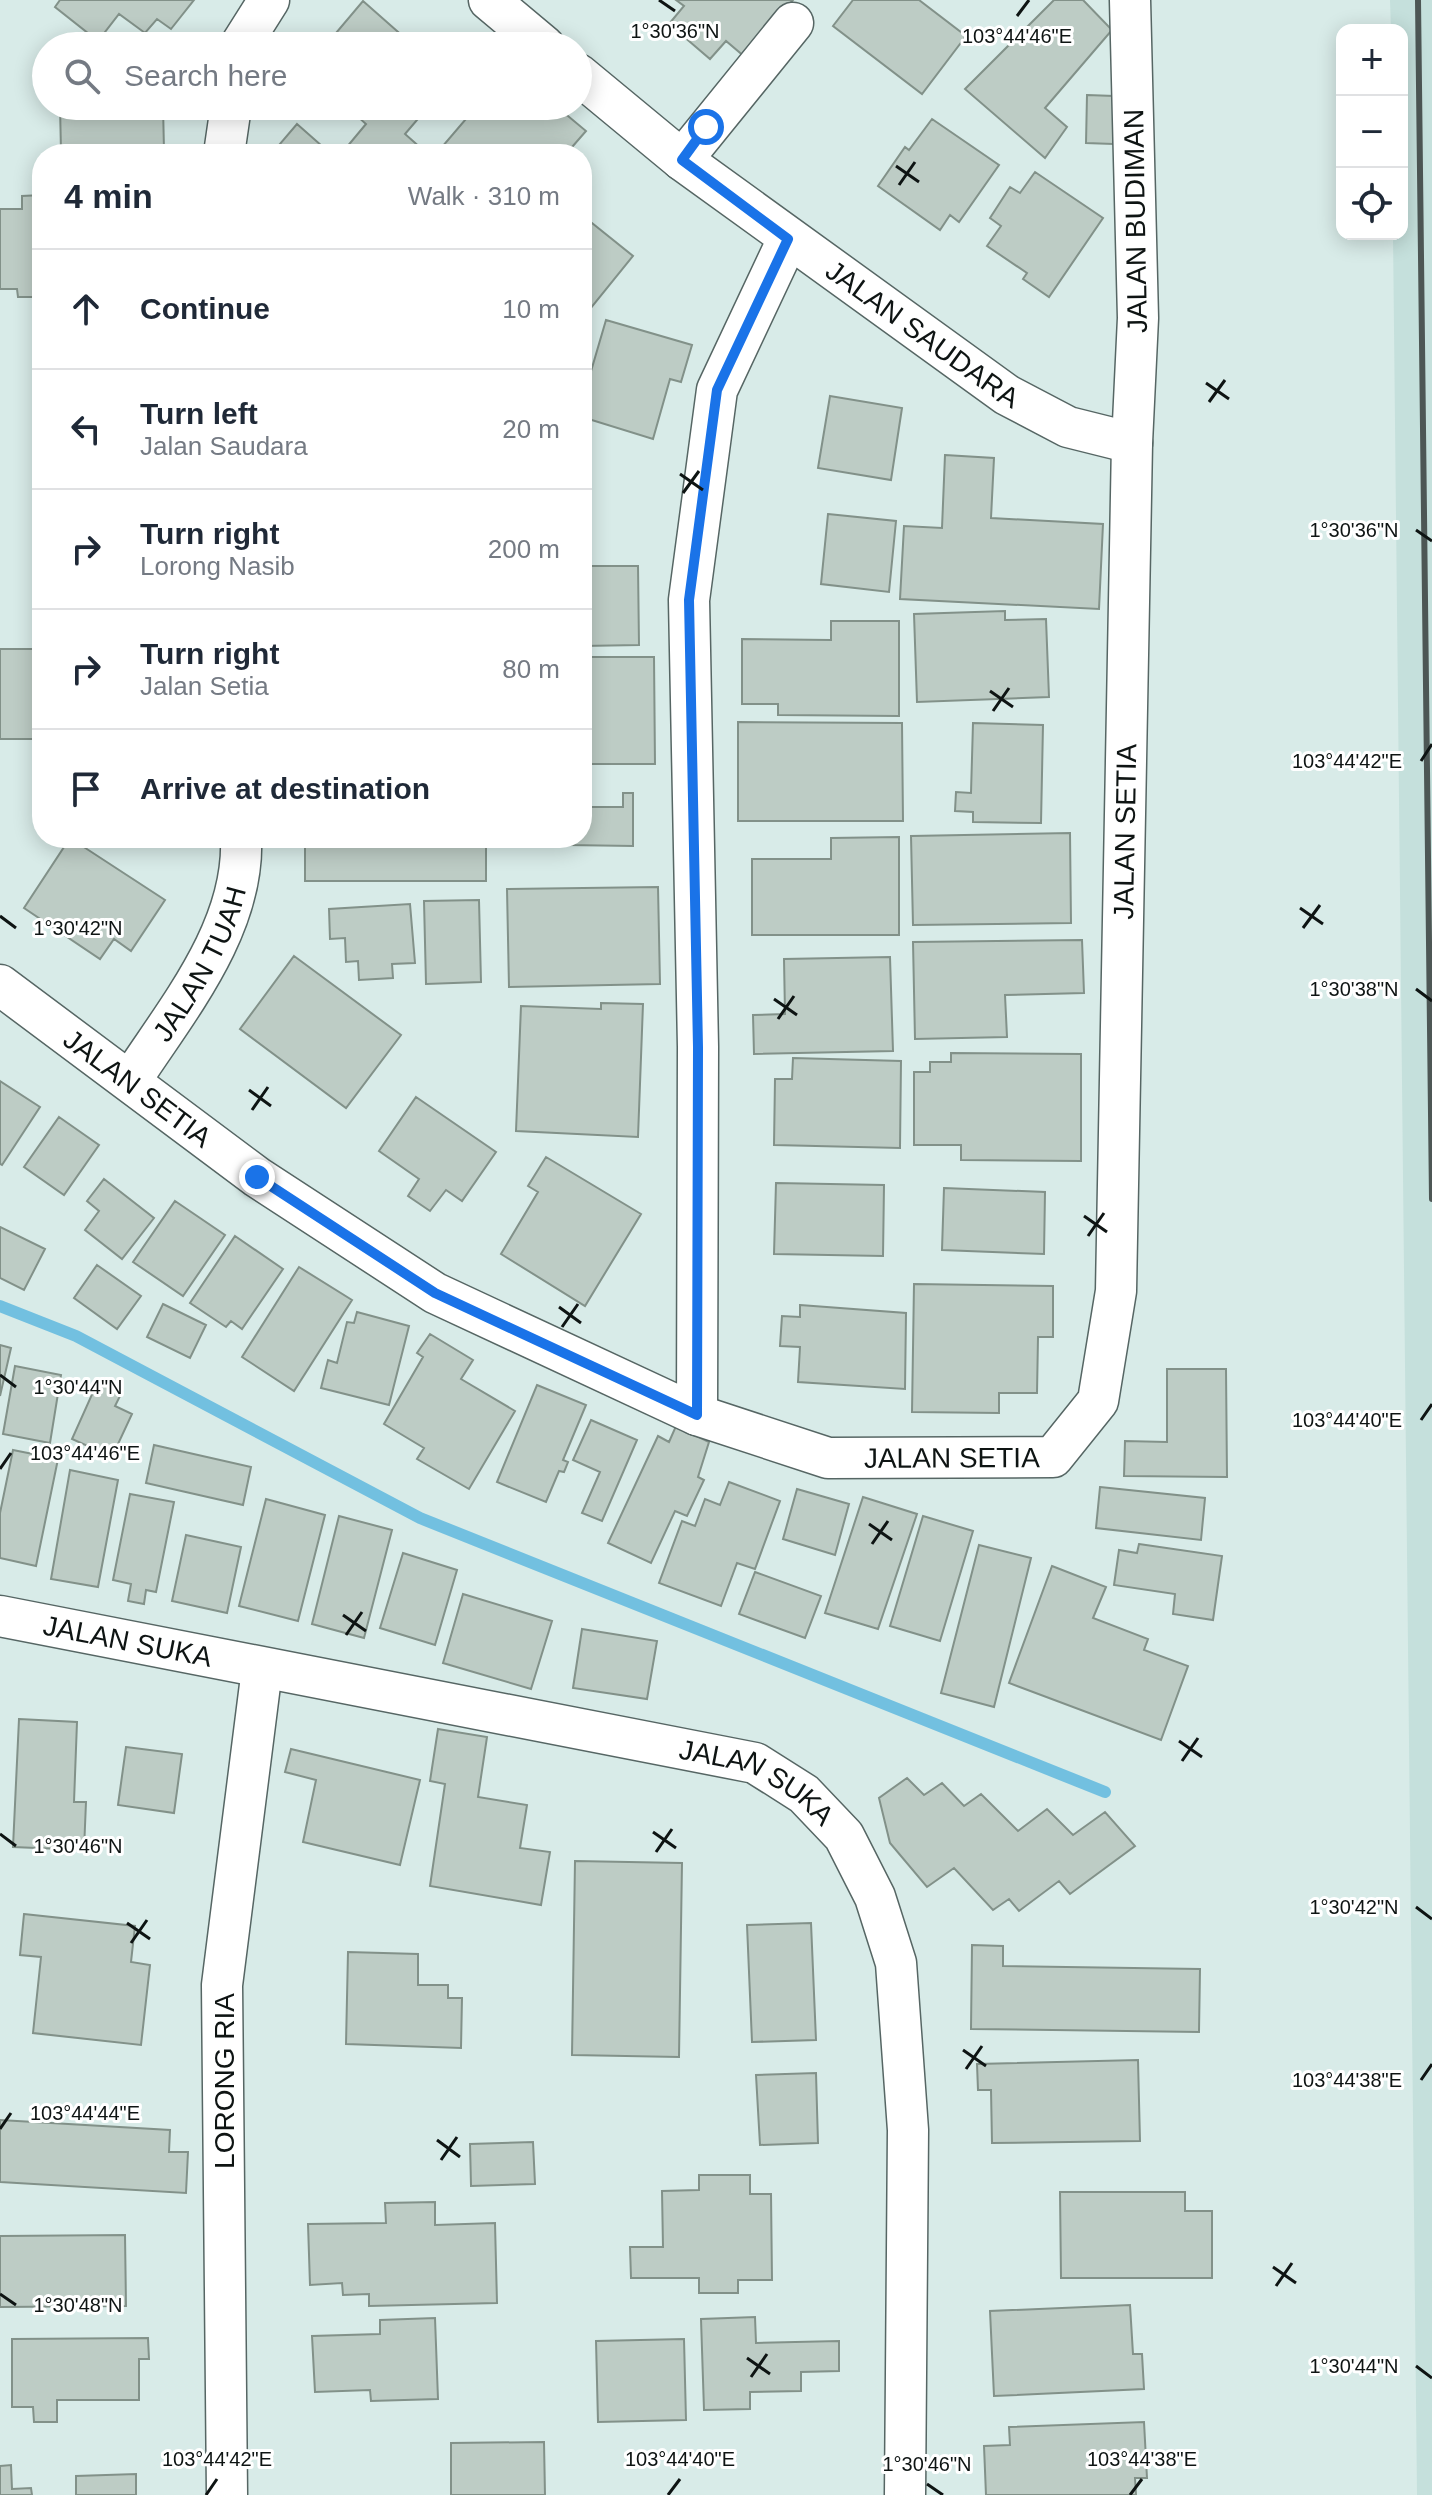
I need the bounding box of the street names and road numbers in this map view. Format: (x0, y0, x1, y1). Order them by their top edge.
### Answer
street label: JALAN BUDIMAN (1118, 109, 1153, 333)
street label: JALAN SAUDARA (820, 254, 1024, 415)
street label: JALAN SETIA (1108, 743, 1142, 920)
street label: JALAN TUAH (147, 883, 252, 1047)
street label: JALAN SETIA (58, 1023, 217, 1154)
street label: JALAN SETIA (864, 1442, 1040, 1474)
street label: JALAN SUKA (40, 1610, 215, 1673)
street label: JALAN SUKA (677, 1734, 840, 1832)
street label: LORONG RIA (209, 1993, 240, 2169)

